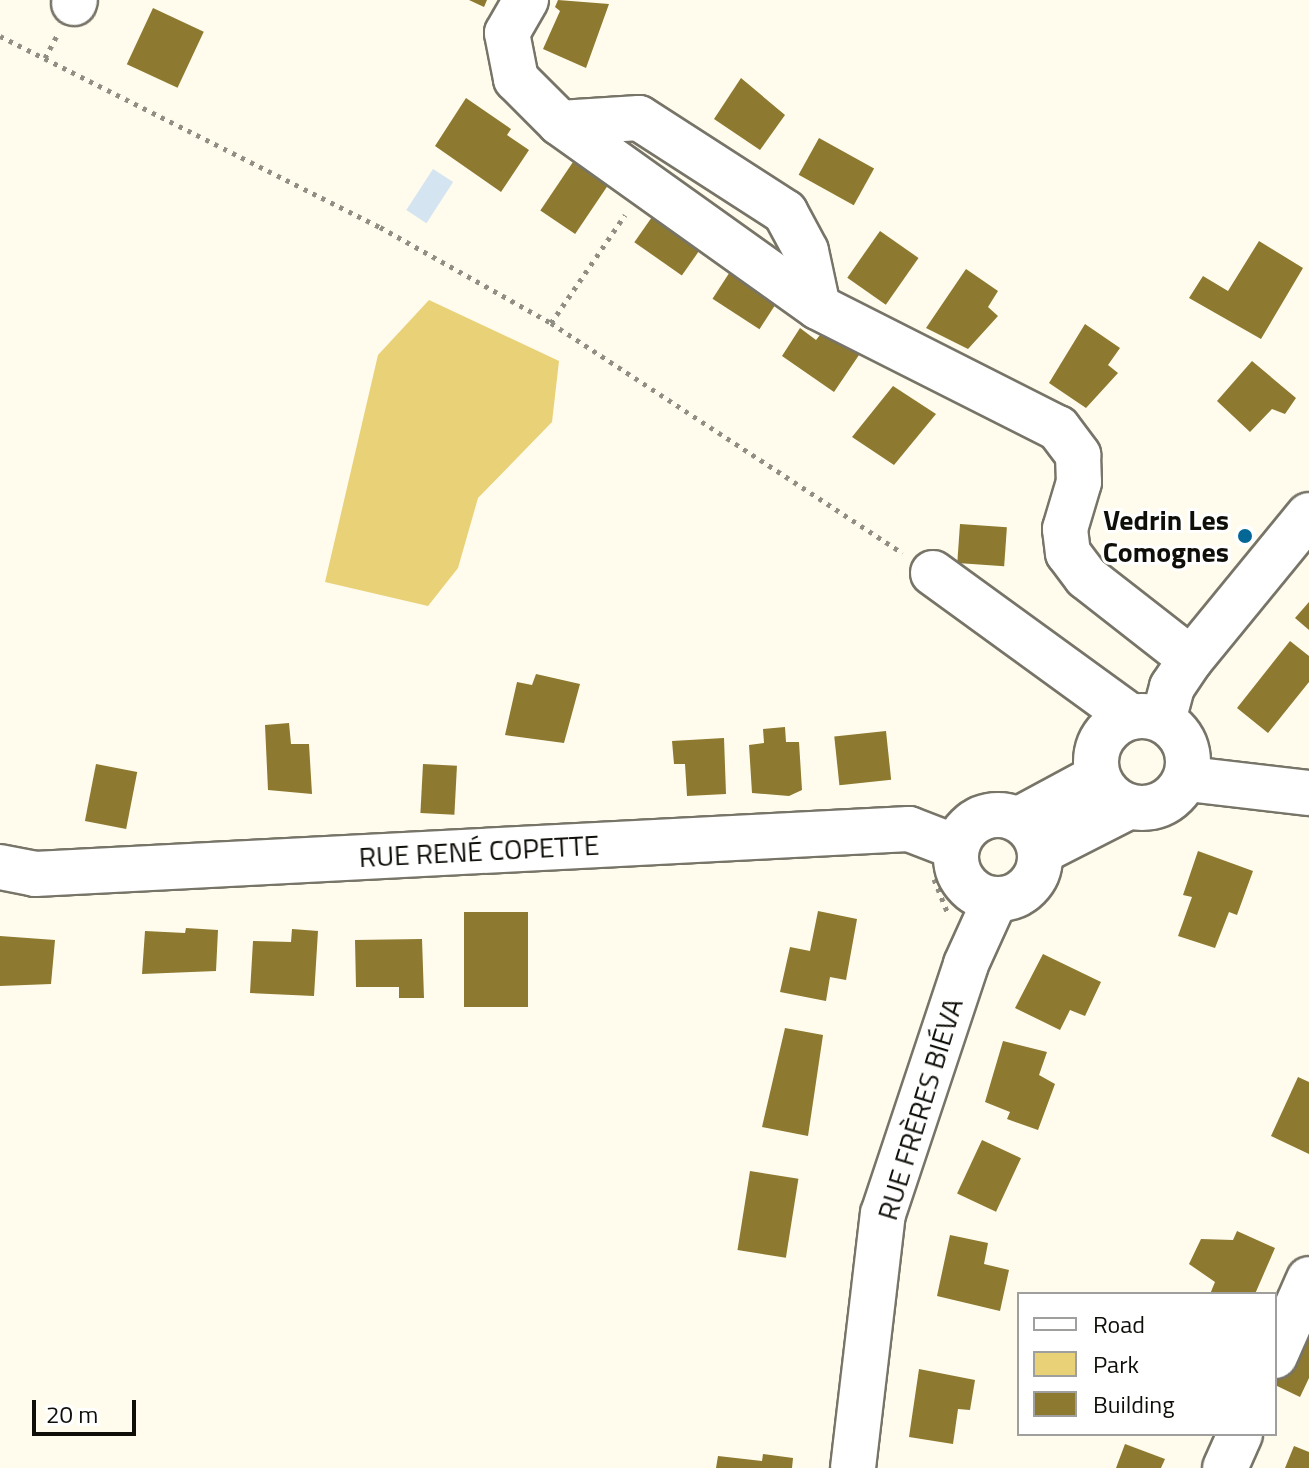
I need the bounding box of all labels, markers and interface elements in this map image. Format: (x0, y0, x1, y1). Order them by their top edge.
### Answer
place label: Vedrin Les Comognes (1103, 503, 1229, 569)
marker: Vedrin Les Comognes (1236, 527, 1254, 545)
street label: RUE RENÉ COPETTE (358, 828, 600, 874)
street label: RUE FRÈRES BIÉVA (870, 994, 970, 1224)
legend (1017, 1292, 1277, 1436)
text: Road (1093, 1306, 1145, 1342)
text: Park (1093, 1346, 1139, 1382)
scale bar (36, 1384, 140, 1434)
text: Building (1093, 1386, 1175, 1422)
text: 20 m (46, 1396, 98, 1432)

